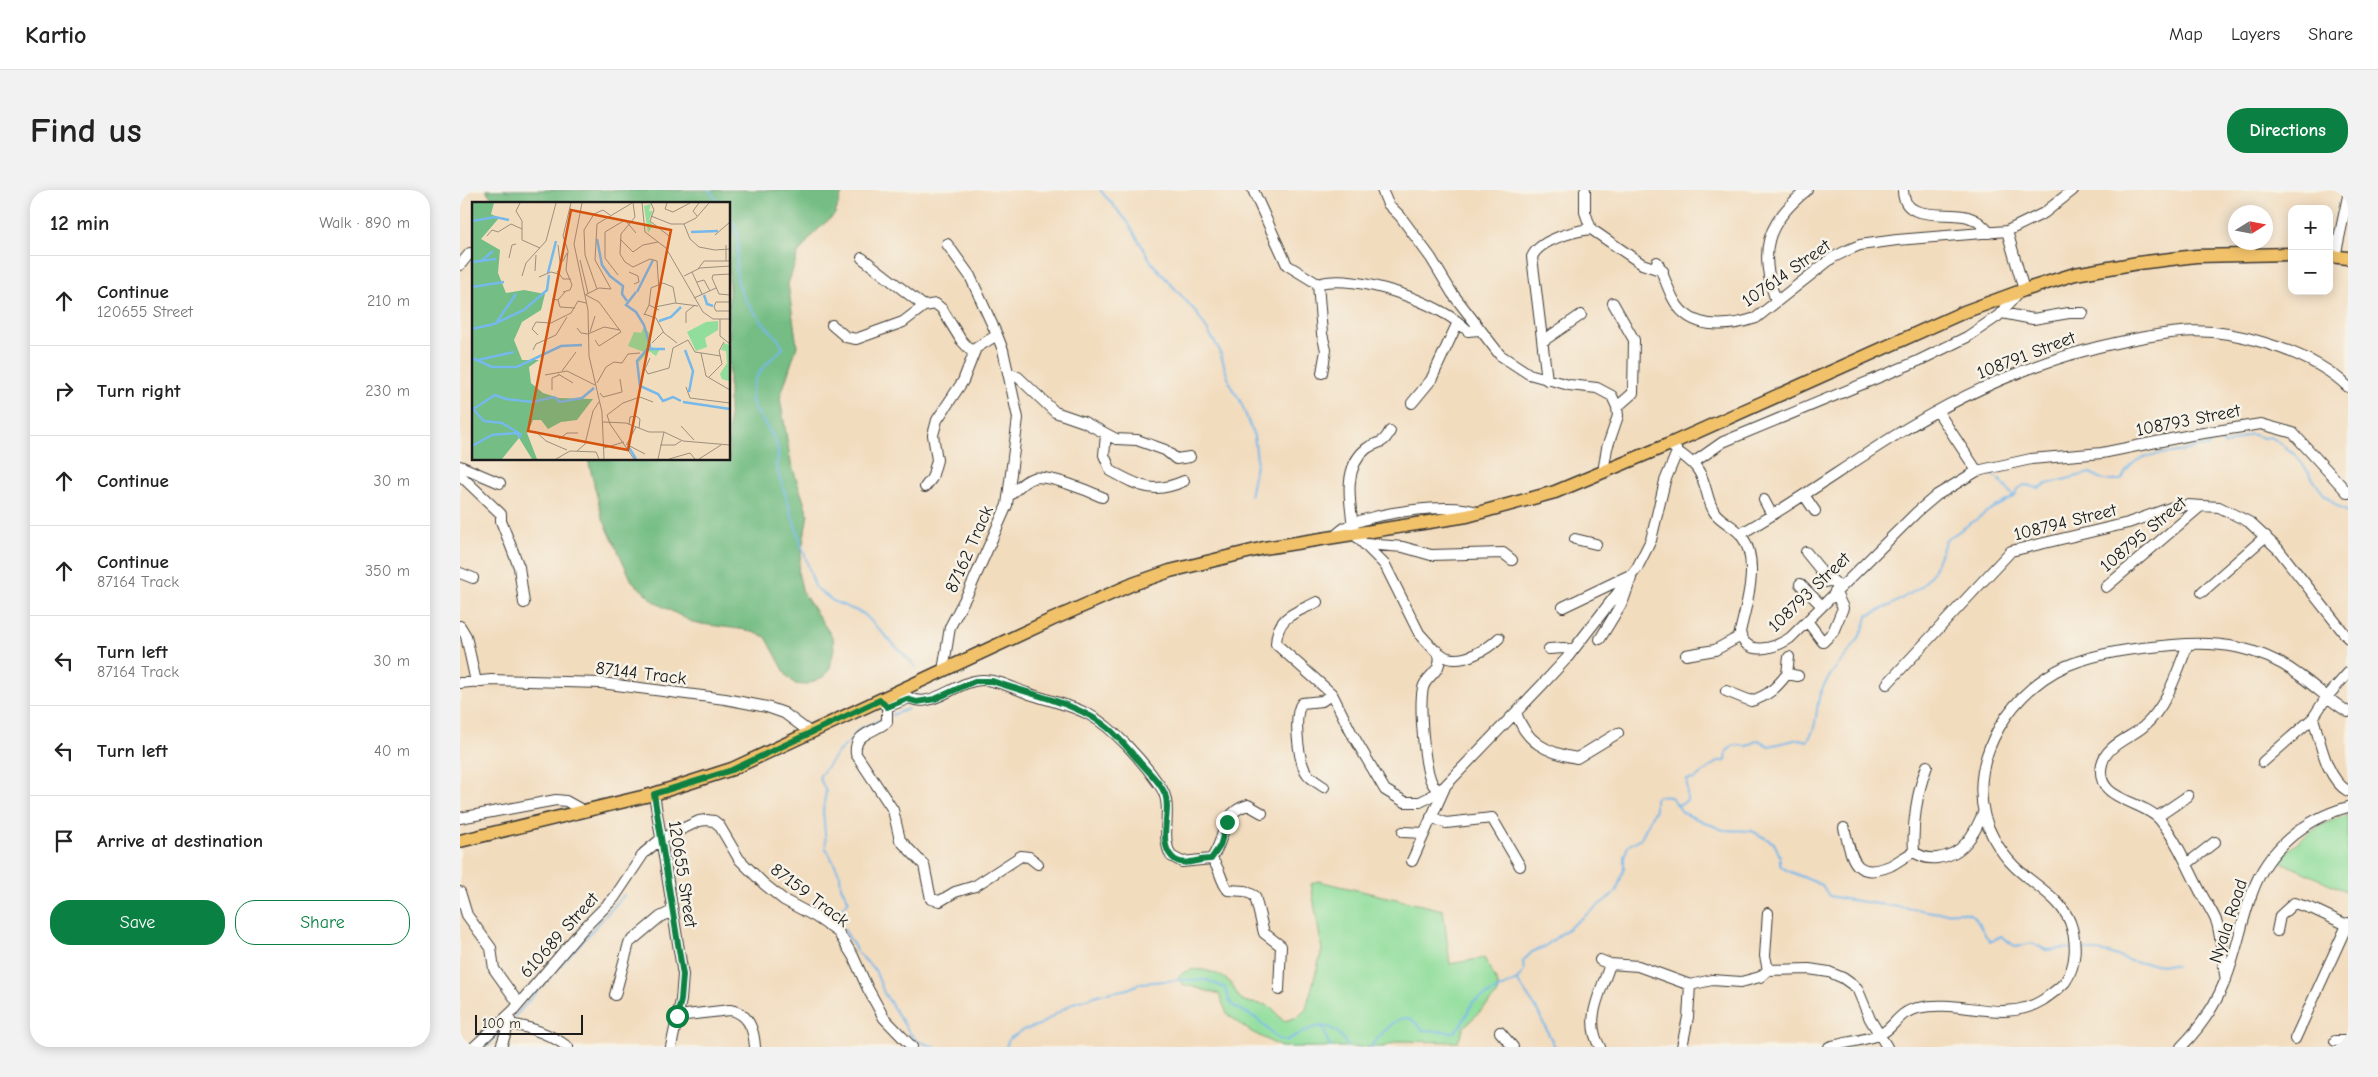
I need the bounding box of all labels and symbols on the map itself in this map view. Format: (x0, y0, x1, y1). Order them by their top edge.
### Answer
inset map (472, 202, 730, 460)
north arrow (2228, 205, 2273, 250)
street label: 107614 Street (1738, 235, 1835, 312)
street label: 108791 Street (1974, 327, 2079, 384)
street label: 108793 Street (2134, 400, 2243, 441)
street label: 108795 Street (2096, 492, 2191, 577)
street label: 108794 Street (2012, 499, 2120, 545)
street label: 87162 Track (941, 502, 998, 596)
street label: 108793 Street (1764, 548, 1855, 637)
street label: 87144 Track (594, 658, 688, 690)
route end (1216, 811, 1239, 834)
street label: 120655 Street (664, 819, 701, 930)
street label: 87159 Track (766, 859, 853, 932)
street label: Nyala Road (2205, 877, 2252, 966)
street label: 610689 Street (516, 888, 604, 982)
route start (666, 1005, 689, 1028)
scale bar (475, 1012, 582, 1035)

